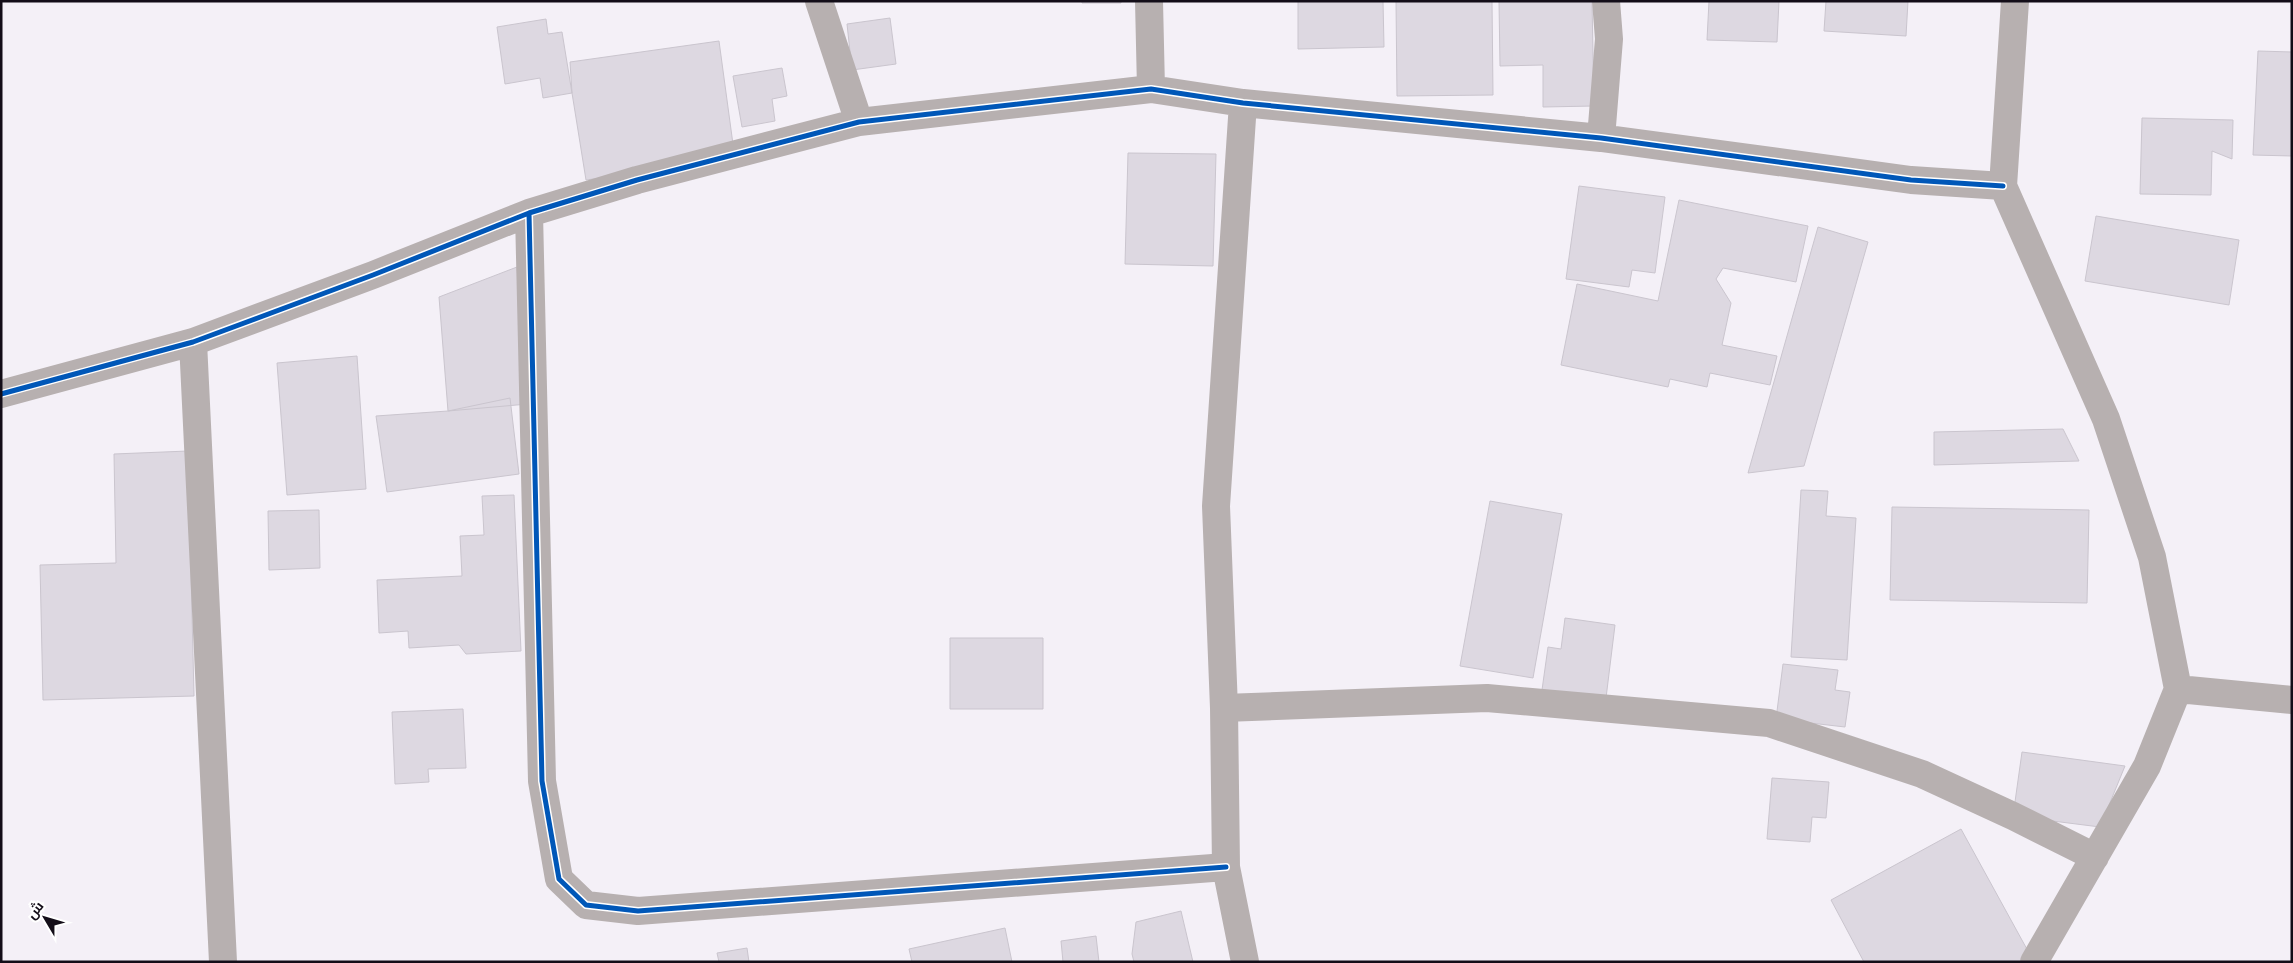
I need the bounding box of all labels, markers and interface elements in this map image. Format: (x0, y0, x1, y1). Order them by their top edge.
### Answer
north arrow (20, 893, 70, 943)
text: ش (22, 897, 47, 923)

